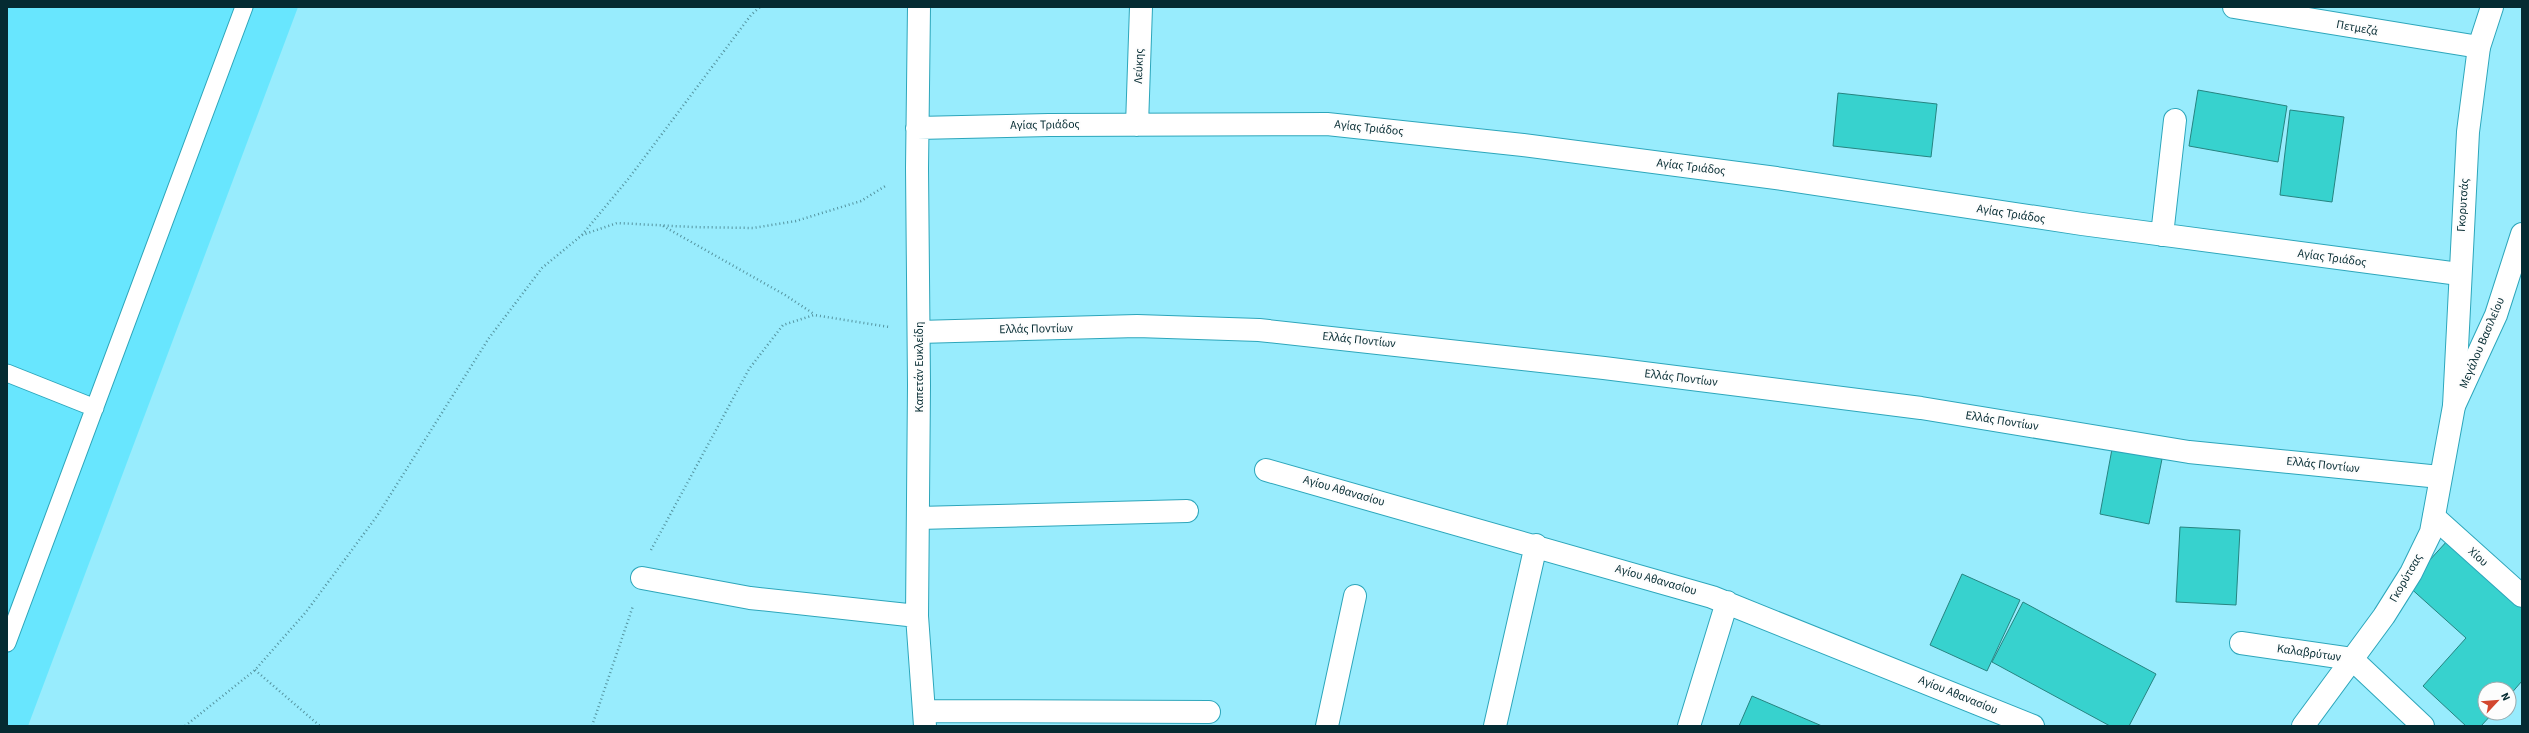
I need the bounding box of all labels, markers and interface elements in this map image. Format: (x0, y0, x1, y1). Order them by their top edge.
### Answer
street label: Πετμεζά (2335, 16, 2379, 40)
street label: Λεύκης (1130, 48, 1148, 84)
street label: Αγίας Τριάδος (1010, 116, 1080, 134)
street label: Αγίας Τριάδος (1334, 116, 1404, 140)
street label: Αγίας Τριάδος (1656, 154, 1726, 180)
street label: Γκορυτσάς (2453, 178, 2473, 232)
street label: Αγίας Τριάδος (1975, 200, 2047, 228)
street label: Αγίας Τριάδος (2296, 245, 2368, 271)
street label: Μεγάλου Βασιλείου (2455, 295, 2509, 391)
street label: Ελλάς Ποντίων (999, 320, 1073, 338)
street label: Καπετάν Ευκλείδη (911, 322, 928, 412)
street label: Ελλάς Ποντίων (1321, 328, 1397, 352)
street label: Ελλάς Ποντίων (1643, 365, 1719, 391)
street label: Ελλάς Ποντίων (1964, 407, 2040, 435)
street label: Ελλάς Ποντίων (2285, 453, 2361, 477)
street label: Αγίου Αθανασίου (1301, 471, 1387, 511)
street label: Χίου (2464, 543, 2492, 571)
street label: Γκορύτσας (2385, 551, 2427, 605)
street label: Αγίου Αθανασίου (1613, 560, 1699, 600)
street label: Καλαβρύτων (2276, 640, 2342, 666)
street label: Αγίου Αθανασίου (1916, 671, 2000, 719)
north arrow (2477, 681, 2517, 721)
text: N (2497, 690, 2514, 703)

